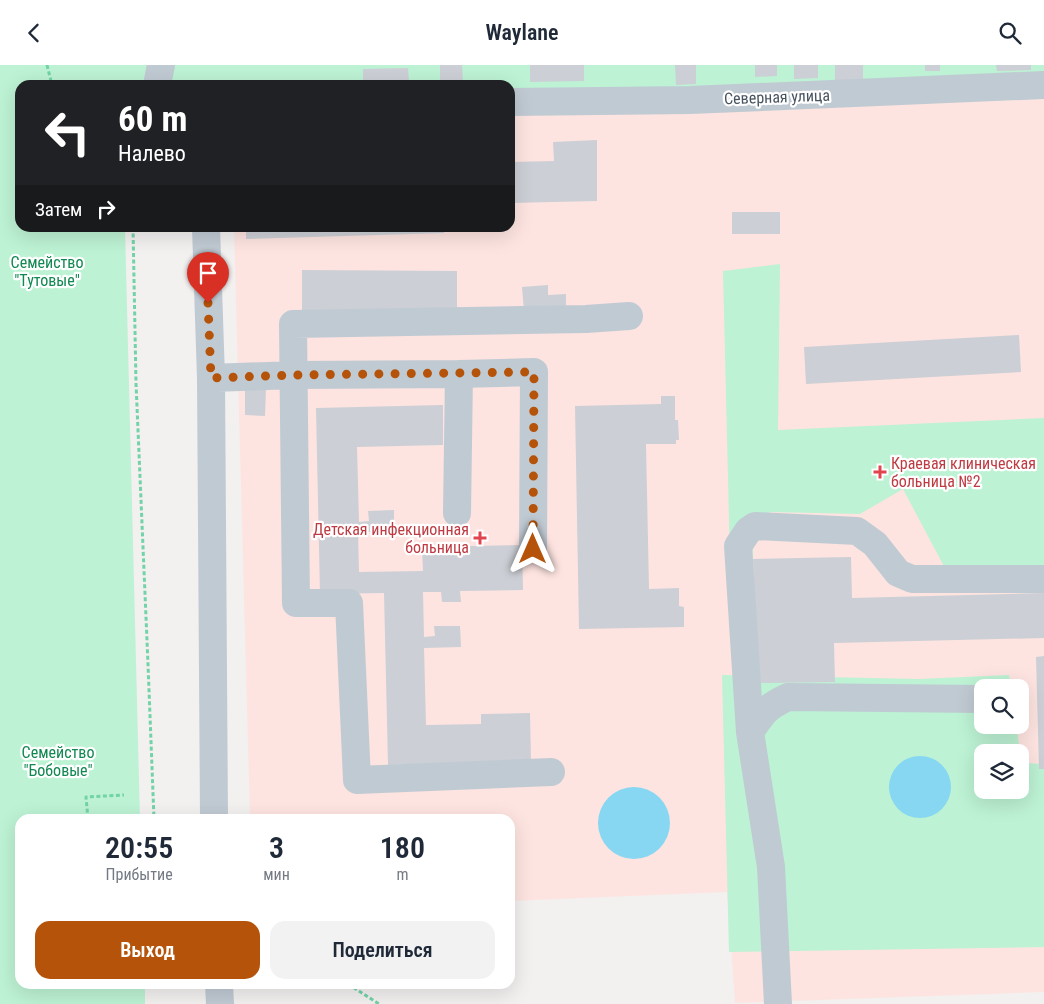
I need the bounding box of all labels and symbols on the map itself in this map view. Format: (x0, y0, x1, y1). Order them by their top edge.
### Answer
street label: Северная улица (724, 86, 830, 108)
pin (187, 252, 229, 303)
park label: Семейство "Тутовые" (11, 253, 83, 290)
place label: Краевая клиническая больница №2 (891, 454, 1036, 491)
marker: Краевая клиническая больница №2 (873, 465, 887, 479)
place label: Детская инфекционная больница (313, 520, 469, 557)
position arrow (506, 522, 558, 574)
marker: Детская инфекционная больница (473, 531, 487, 545)
park label: Семейство "Бобовые" (22, 743, 94, 780)

